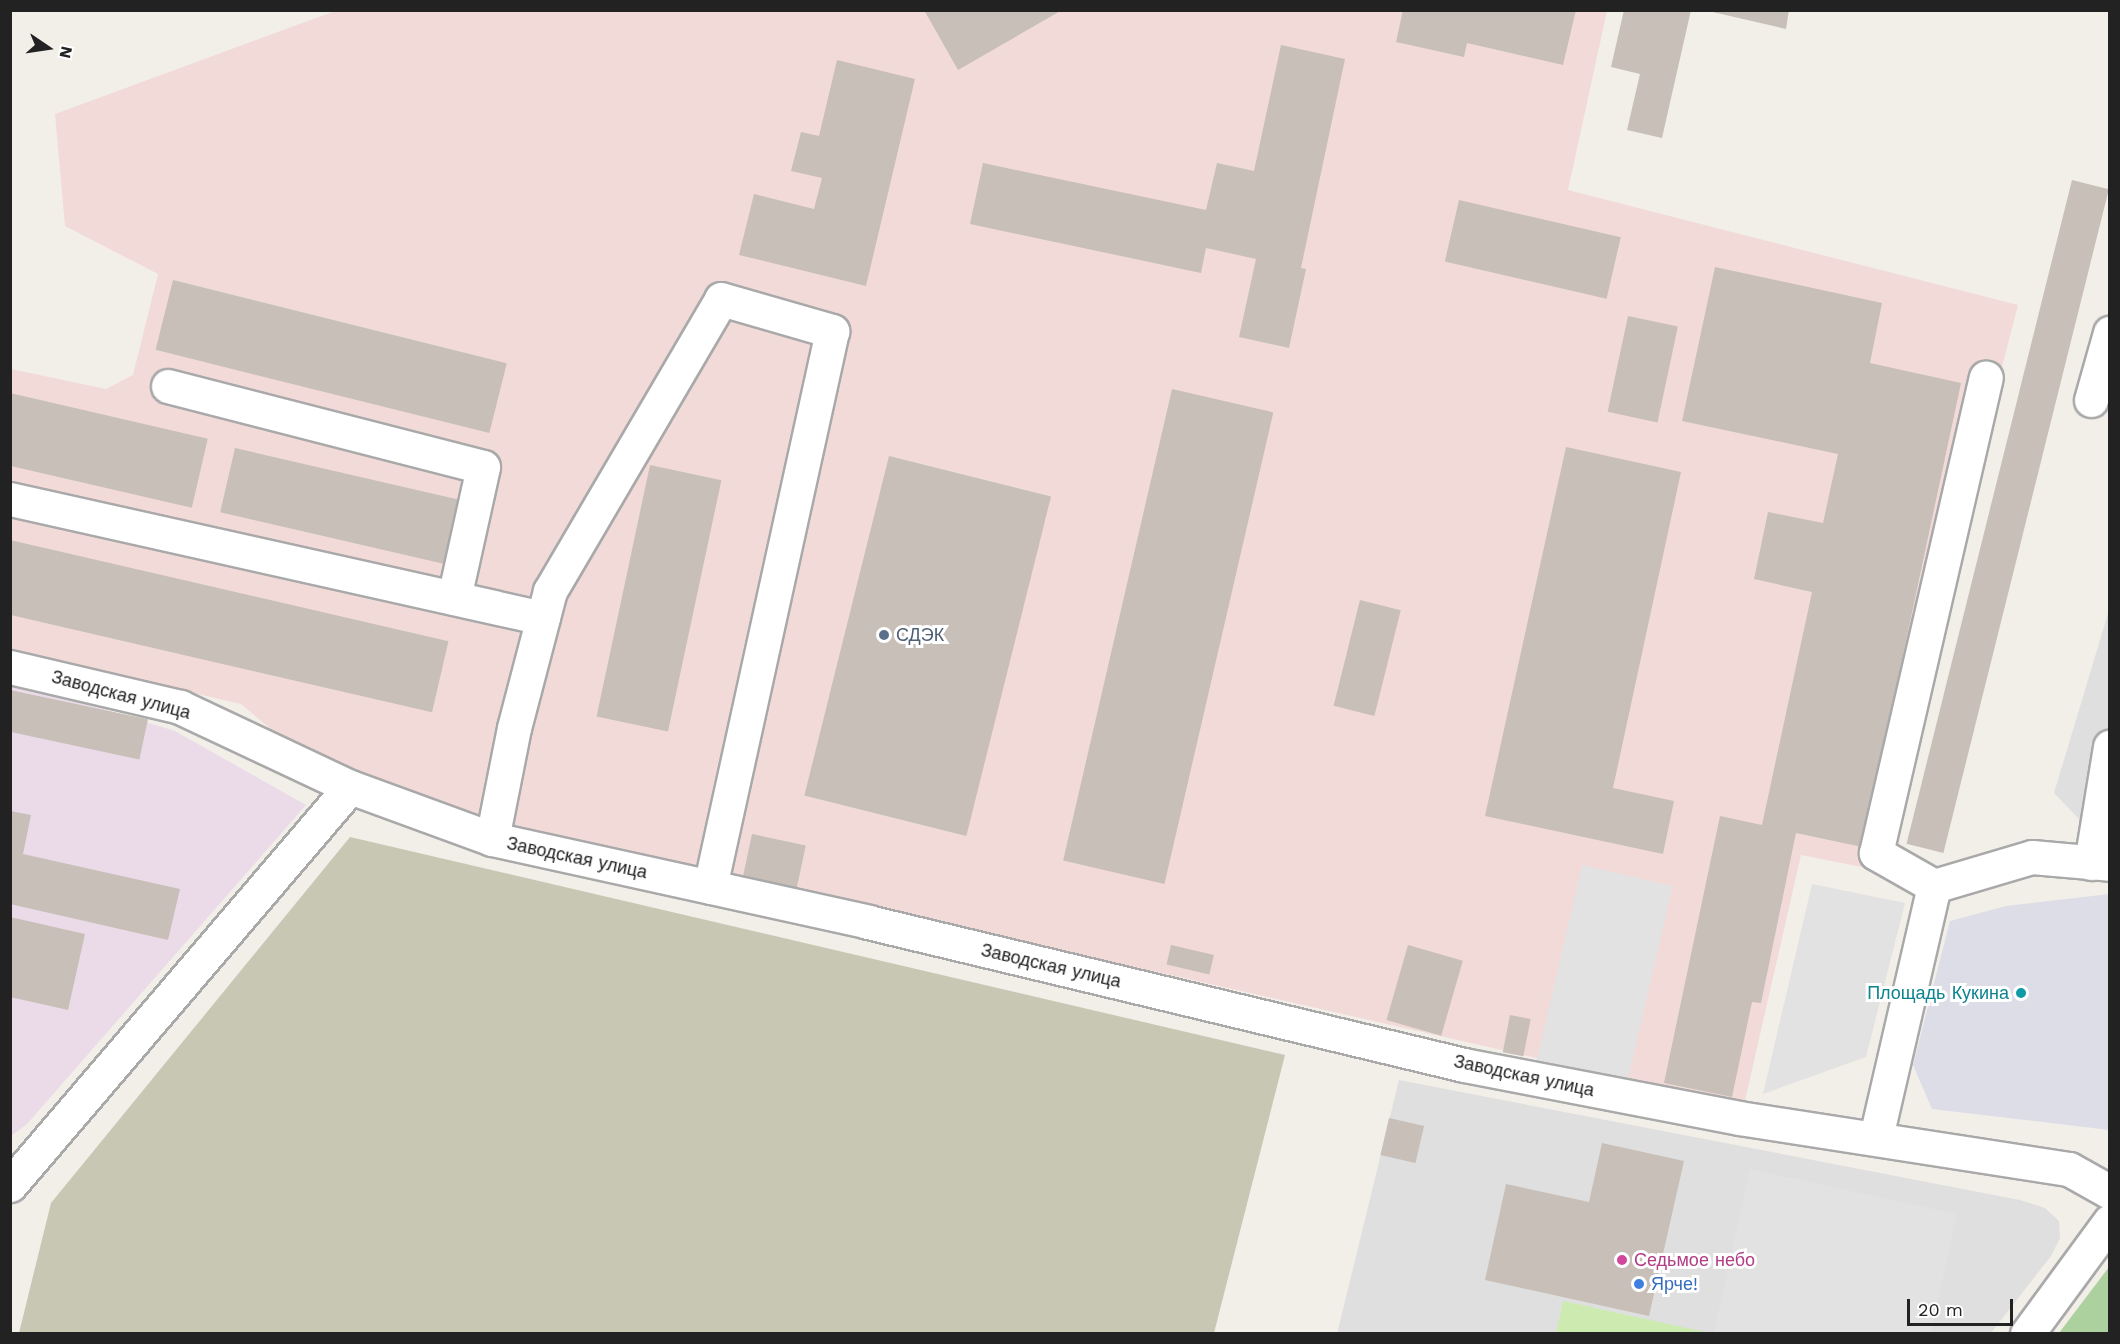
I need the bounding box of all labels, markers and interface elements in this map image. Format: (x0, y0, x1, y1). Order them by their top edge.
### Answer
north arrow (18, 18, 78, 78)
text: N (55, 44, 77, 60)
place label: СДЭК (896, 624, 944, 646)
marker: СДЭК (877, 628, 891, 642)
street label: Заводская улица (49, 666, 193, 724)
street label: Заводская улица (505, 833, 649, 883)
street label: Заводская улица (979, 939, 1123, 993)
place label: Площадь Кукина (1867, 982, 2009, 1004)
marker: Площадь Кукина (2014, 986, 2028, 1000)
street label: Заводская улица (1452, 1051, 1596, 1101)
place label: Седьмое небо (1634, 1249, 1755, 1271)
marker: Седьмое небо (1615, 1253, 1629, 1267)
place label: Ярче! (1651, 1273, 1698, 1295)
marker: Ярче! (1632, 1277, 1646, 1291)
scale bar (1910, 1287, 2016, 1325)
text: 20 m (1918, 1299, 1963, 1320)

